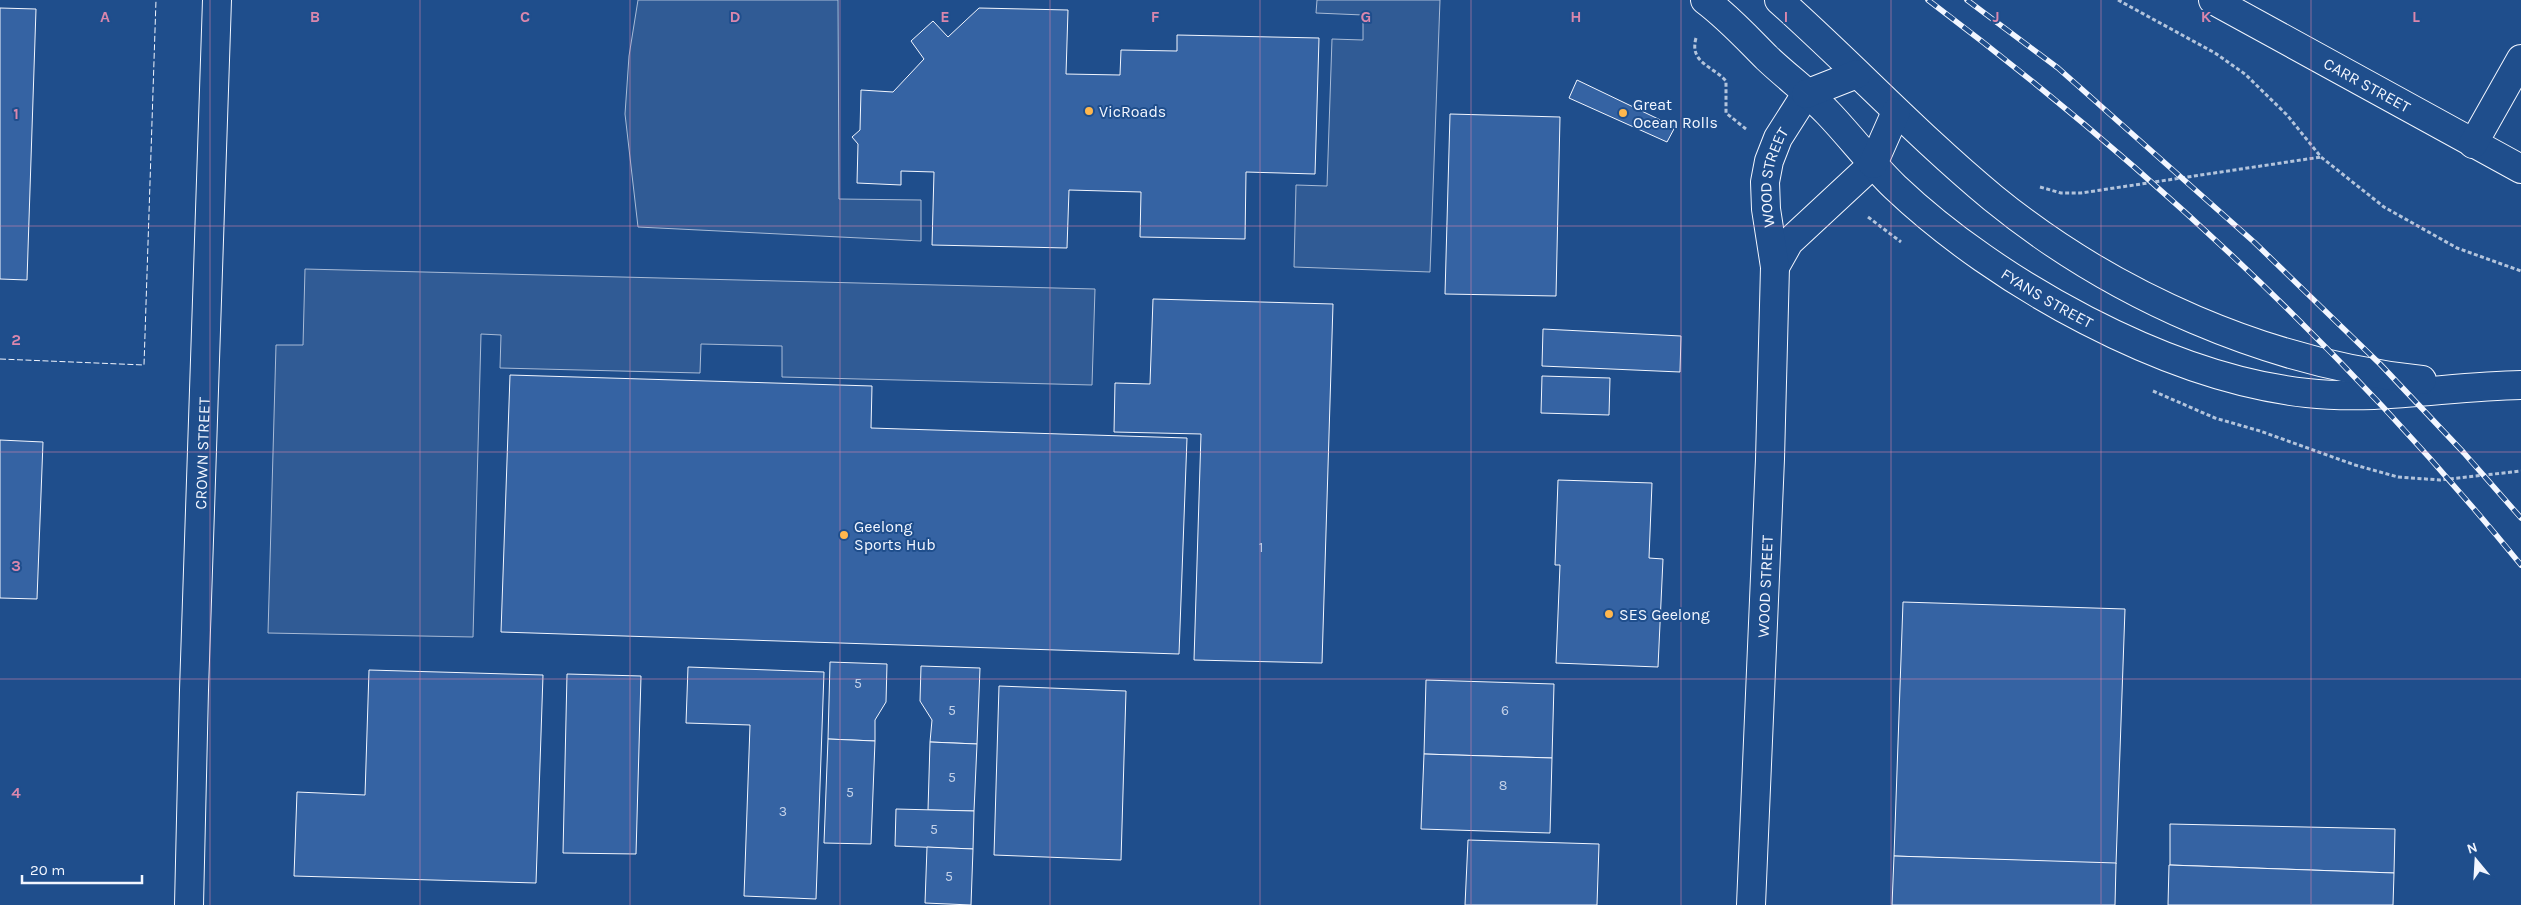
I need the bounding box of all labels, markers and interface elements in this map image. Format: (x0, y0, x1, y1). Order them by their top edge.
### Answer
text: A (100, 7, 110, 26)
text: B (310, 7, 320, 26)
text: C (520, 7, 530, 26)
text: D (730, 7, 741, 26)
text: E (940, 7, 950, 26)
text: F (1151, 7, 1160, 26)
text: G (1361, 7, 1371, 26)
text: H (1570, 7, 1582, 26)
text: I (1784, 7, 1788, 26)
text: J (1992, 7, 2000, 26)
text: K (2201, 7, 2212, 26)
text: L (2412, 7, 2420, 26)
street label: CARR STREET (2321, 53, 2414, 116)
place label: Great Ocean Rolls (1633, 95, 1718, 132)
place label: VicRoads (1099, 102, 1166, 121)
text: 1 (13, 104, 19, 123)
marker: VicRoads (1083, 105, 1095, 117)
marker: Great Ocean Rolls (1617, 107, 1629, 119)
street label: WOOD STREET (1756, 123, 1792, 229)
street label: FYANS STREET (1998, 264, 2097, 332)
text: 2 (11, 330, 21, 349)
street label: CROWN STREET (191, 397, 213, 510)
place label: Geelong Sports Hub (854, 517, 936, 554)
marker: Geelong Sports Hub (838, 529, 850, 541)
street label: WOOD STREET (1753, 535, 1776, 638)
house number: 1 (1259, 539, 1263, 556)
text: 3 (11, 556, 21, 575)
place label: SES Geelong (1619, 605, 1710, 624)
marker: SES Geelong (1603, 608, 1615, 620)
house number: 5 (854, 675, 862, 692)
house number: 5 (948, 702, 956, 719)
house number: 6 (1501, 702, 1509, 719)
house number: 5 (948, 769, 956, 786)
house number: 8 (1499, 777, 1507, 794)
text: 4 (11, 783, 21, 802)
house number: 5 (846, 784, 854, 801)
house number: 3 (779, 803, 787, 820)
house number: 5 (930, 821, 938, 838)
north arrow (2451, 835, 2501, 885)
text: N (2465, 838, 2480, 858)
scale bar (22, 852, 142, 884)
text: 20 m (30, 861, 65, 879)
house number: 5 (945, 868, 953, 885)

